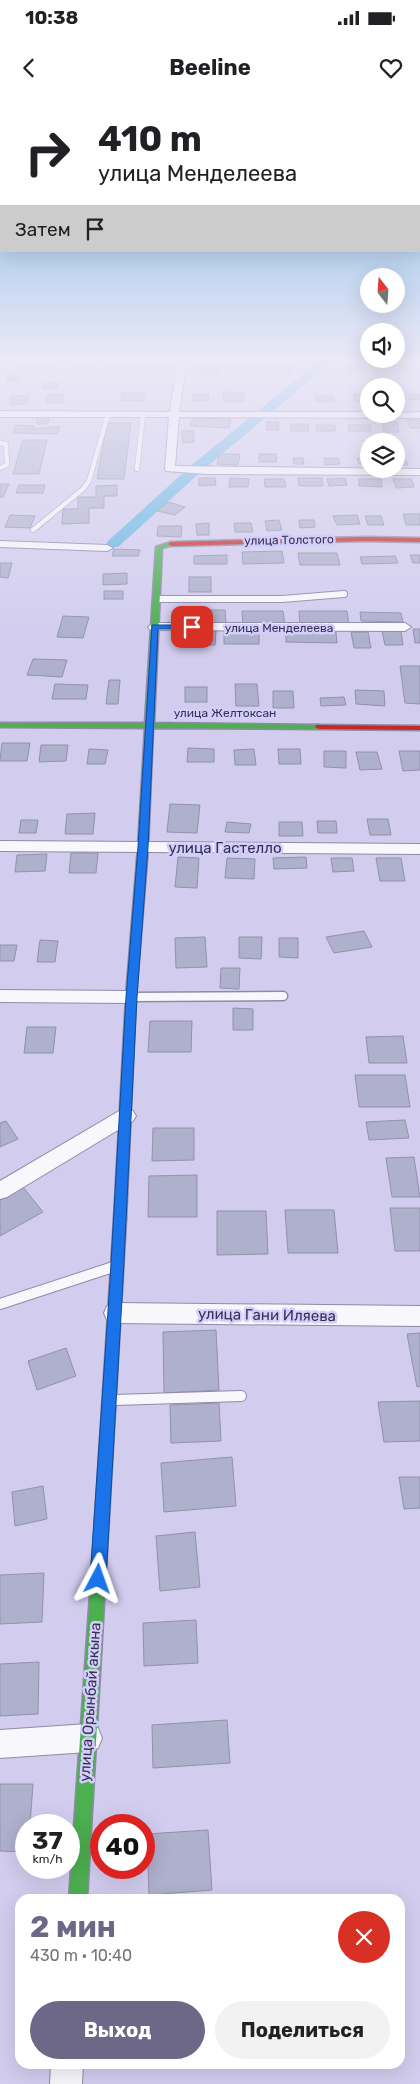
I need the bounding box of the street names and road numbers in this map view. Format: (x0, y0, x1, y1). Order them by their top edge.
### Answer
street label: улица Толстого (244, 532, 334, 548)
street label: улица Менделеева (225, 621, 333, 635)
street label: улица Желтоксан (174, 706, 276, 720)
street label: улица Гастелло (168, 839, 282, 857)
street label: улица Гани Иляева (198, 1305, 336, 1325)
street label: улица Орынбай акына (75, 1622, 105, 1782)

